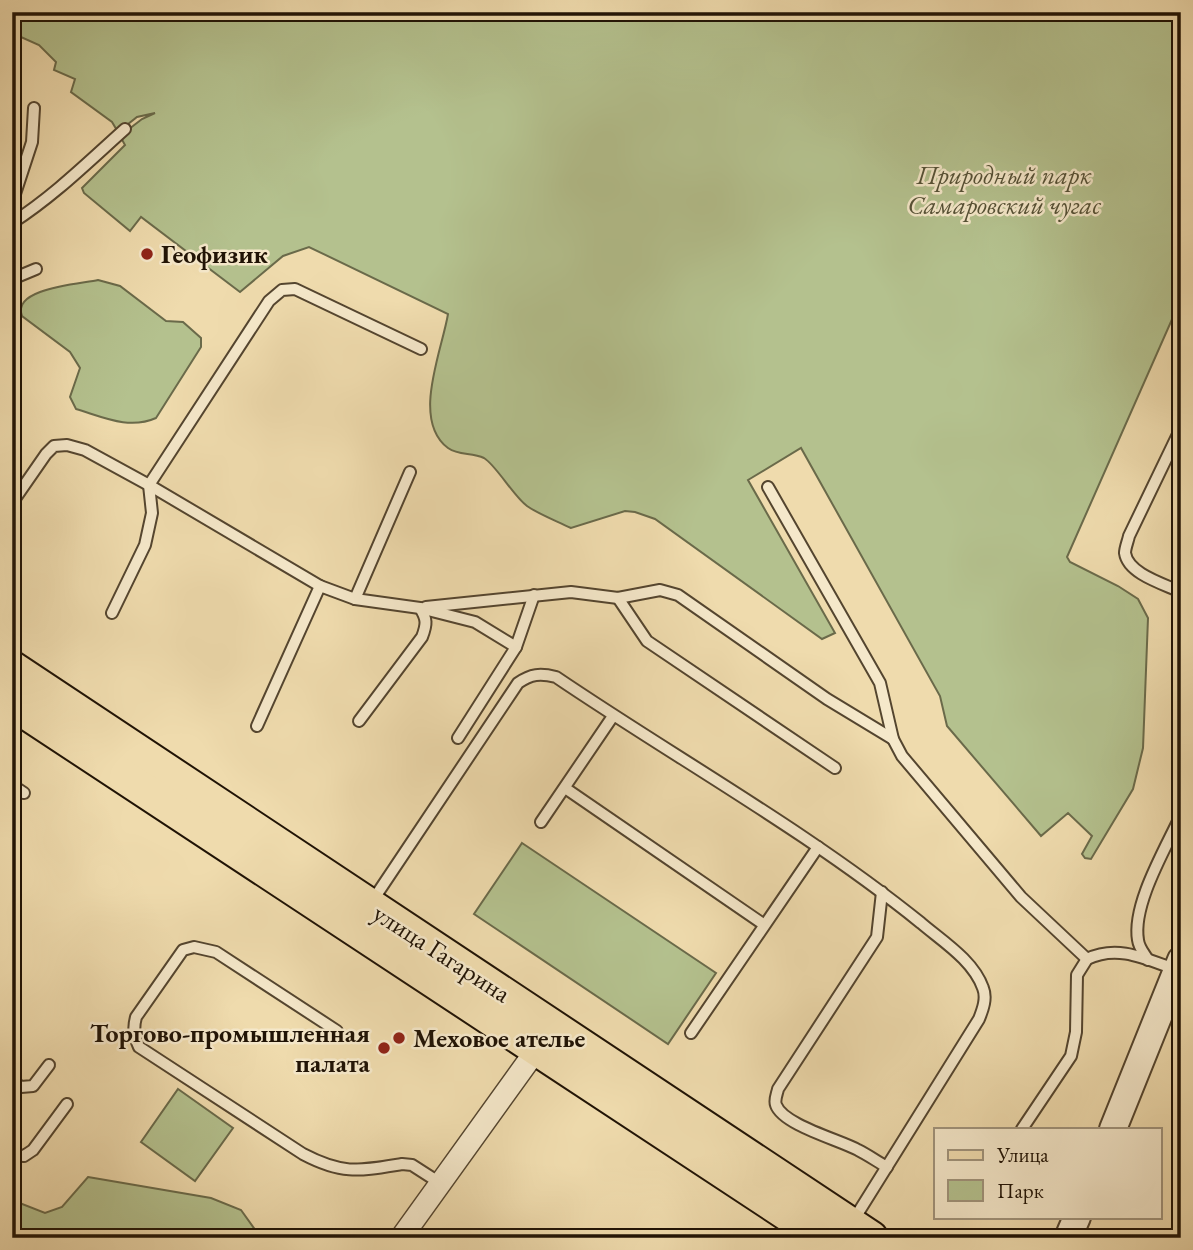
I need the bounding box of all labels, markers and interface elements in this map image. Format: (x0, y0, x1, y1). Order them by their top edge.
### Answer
park label: Природный парк Самаровский чугас (907, 158, 1101, 222)
place label: Геофизик (161, 237, 268, 271)
marker: Геофизик (139, 246, 155, 262)
street label: улица Гагарина (367, 896, 518, 1011)
place label: Торгово-промышленная палата (90, 1016, 371, 1080)
place label: Меховое ателье (413, 1021, 586, 1055)
marker: Меховое ателье (391, 1030, 407, 1046)
marker: Торгово-промышленная палата (376, 1040, 392, 1056)
legend (934, 1128, 1162, 1218)
text: Улица (996, 1141, 1049, 1168)
text: Парк (997, 1177, 1044, 1204)

